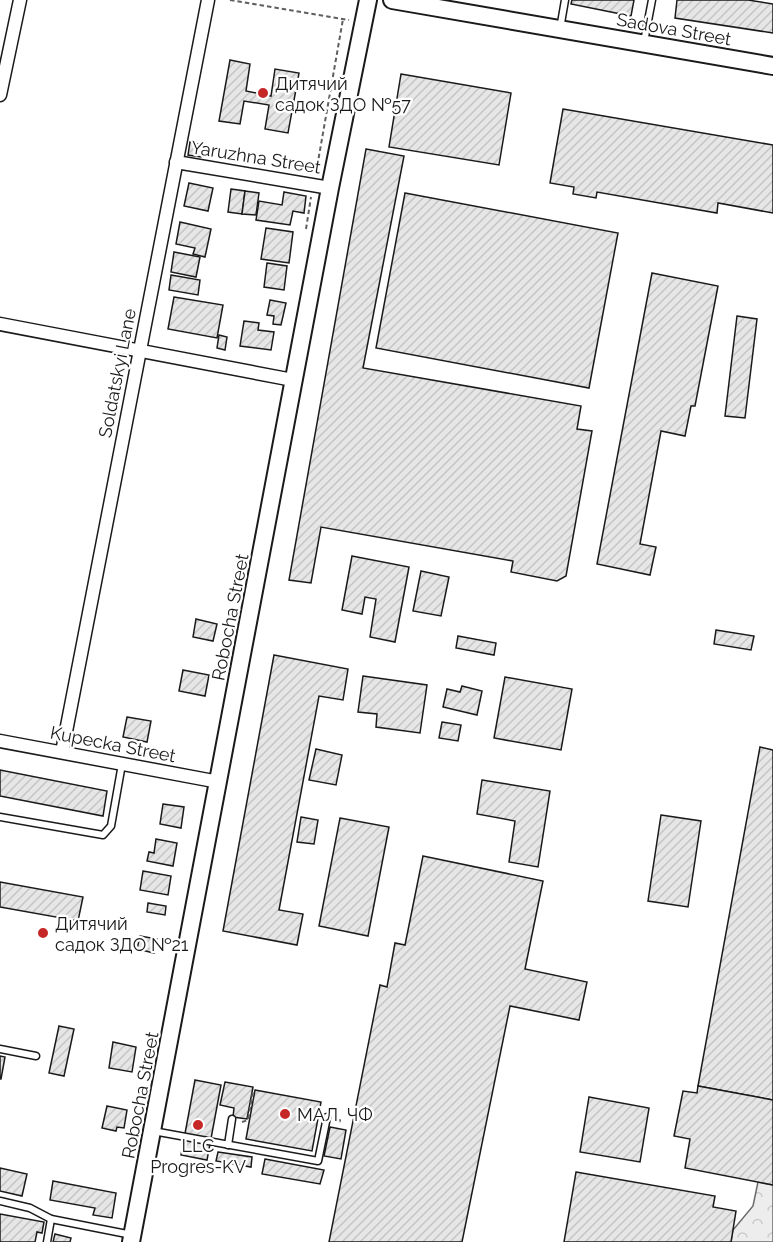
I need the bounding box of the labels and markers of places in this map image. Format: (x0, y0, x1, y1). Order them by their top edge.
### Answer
place label: Дитячий садок ЗДО №57 (275, 73, 411, 115)
marker: Дитячий садок ЗДО №57 (256, 86, 270, 100)
place label: Дитячий садок ЗДО №21 (55, 913, 189, 955)
marker: Дитячий садок ЗДО №21 (36, 926, 50, 940)
place label: МАЛ, ЧФ (297, 1104, 373, 1125)
marker: МАЛ, ЧФ (278, 1107, 292, 1121)
marker: LLC Progres-KV (191, 1118, 205, 1132)
place label: LLC Progres-KV (150, 1135, 246, 1177)

